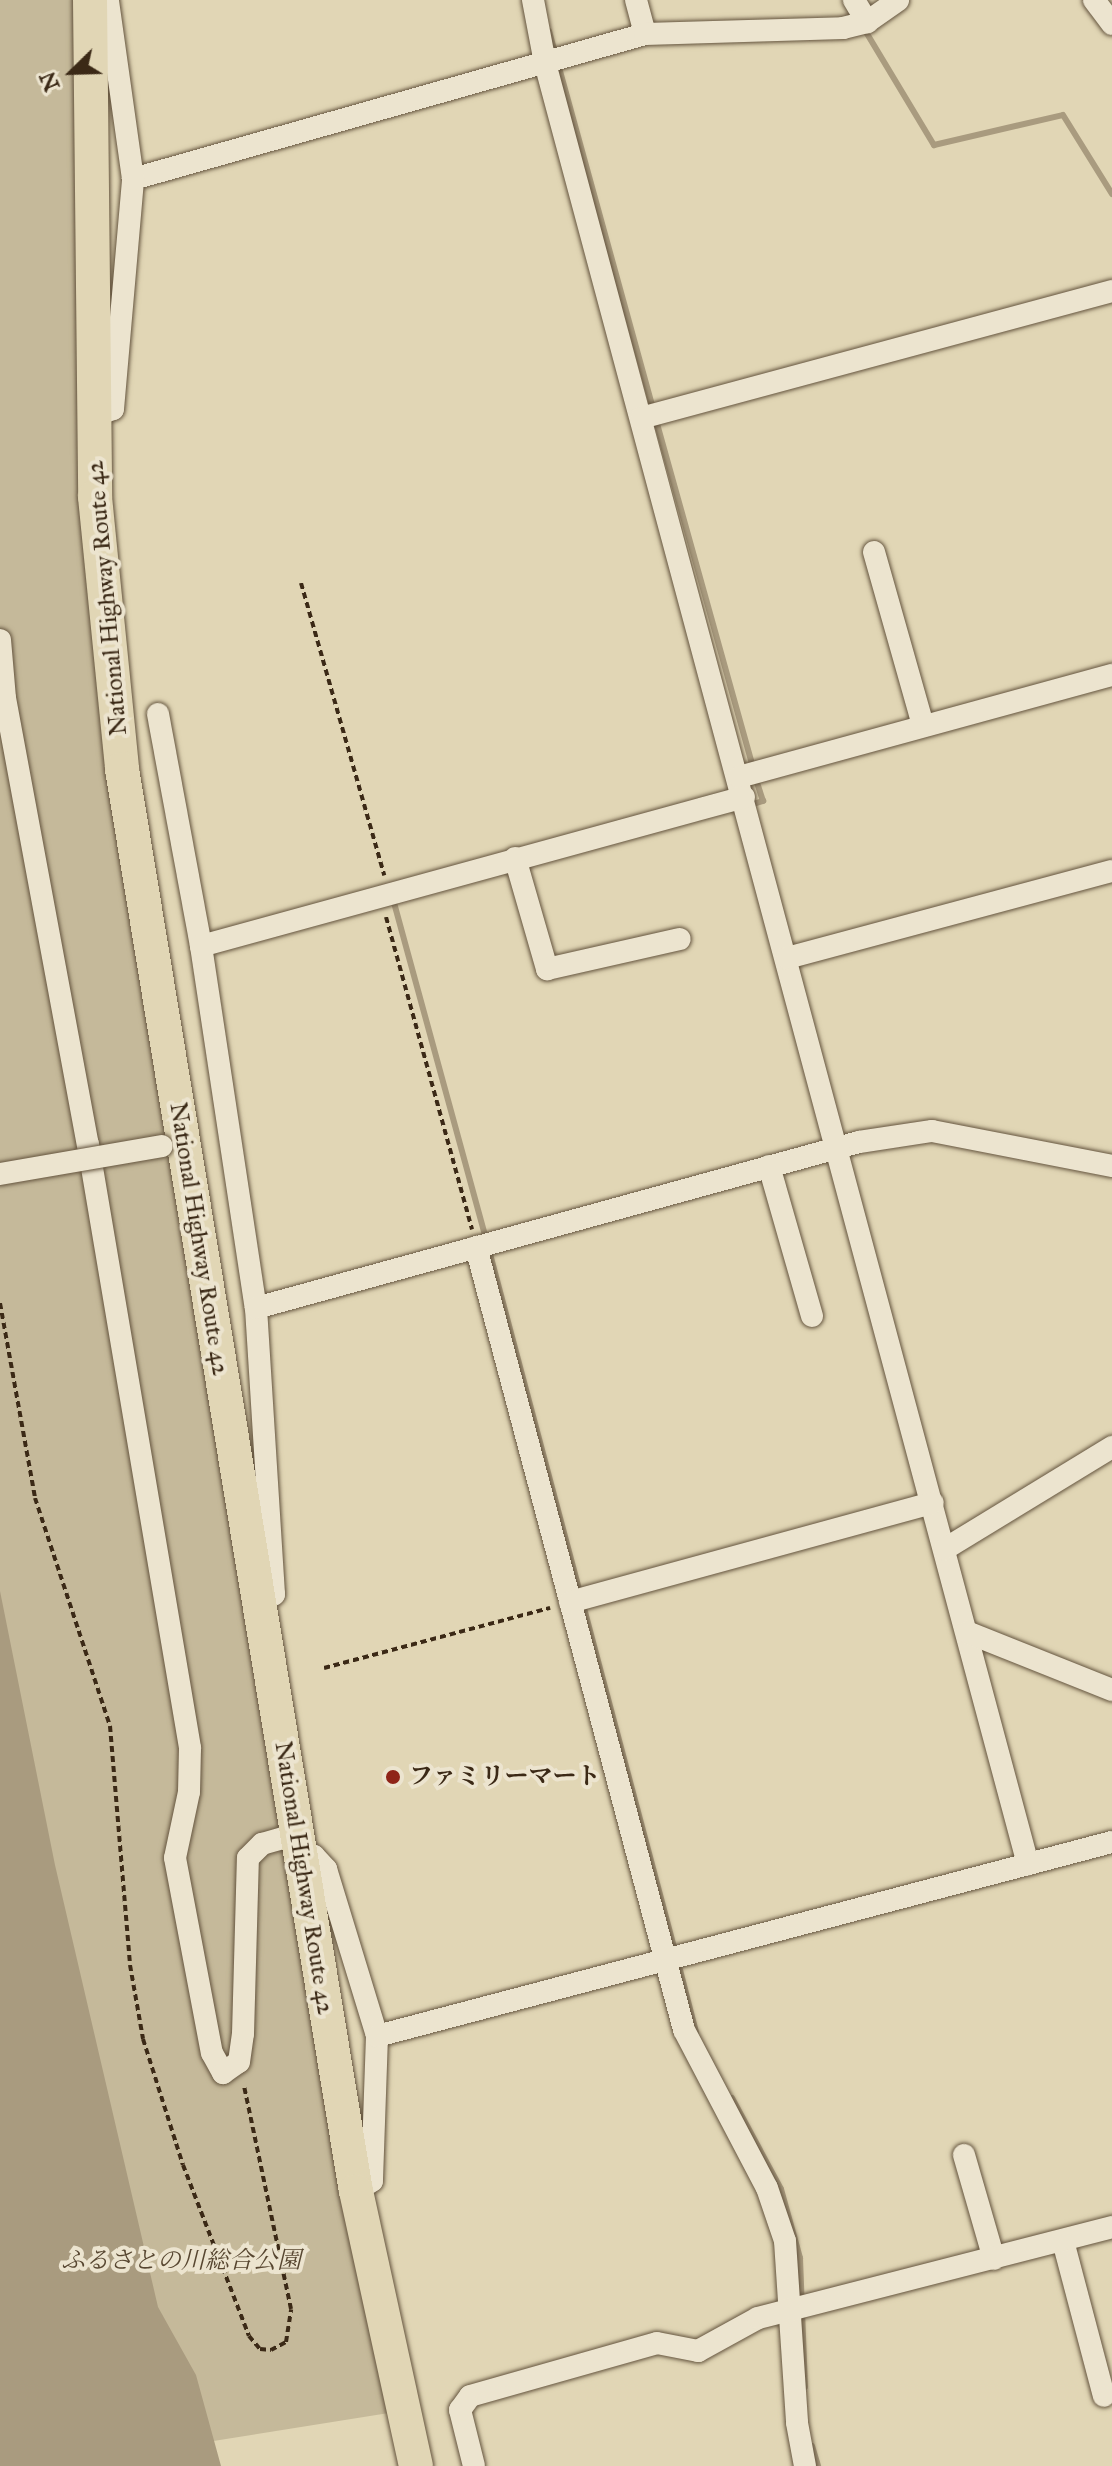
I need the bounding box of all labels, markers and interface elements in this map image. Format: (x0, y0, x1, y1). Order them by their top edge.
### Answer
north arrow (32, 32, 112, 112)
text: N (33, 68, 66, 95)
street label: National Highway Route 42 (81, 459, 133, 737)
street label: National Highway Route 42 (163, 1100, 235, 1378)
street label: National Highway Route 42 (268, 1739, 340, 2017)
place label: ファミリーマート (409, 1763, 601, 1791)
marker: ファミリーマート (384, 1768, 402, 1786)
park label: ふるさとの川総合公園 (61, 2247, 301, 2275)

